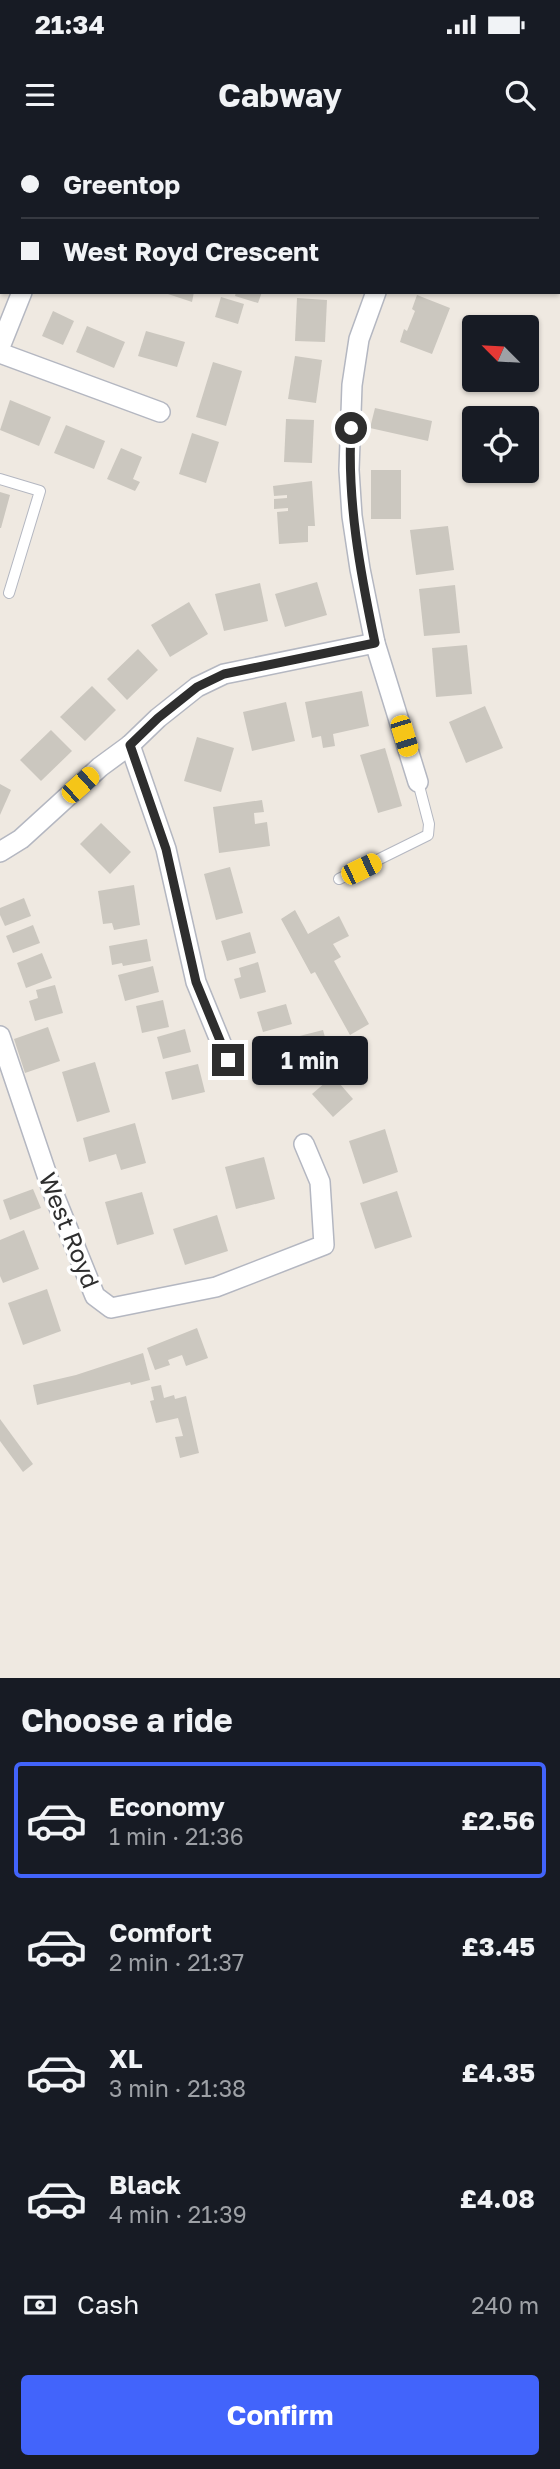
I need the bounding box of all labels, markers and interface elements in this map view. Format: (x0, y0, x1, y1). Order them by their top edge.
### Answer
text: 21:34 (35, 9, 105, 40)
icon: menu (21, 76, 59, 114)
text: Cabway (218, 76, 342, 114)
icon: search (501, 76, 539, 114)
text: Greentop (63, 169, 180, 200)
text: West Royd Crescent (63, 236, 319, 267)
north arrow (462, 315, 539, 392)
map controls (462, 315, 539, 483)
button: locate (462, 406, 539, 483)
route start (335, 412, 367, 444)
car (388, 713, 421, 759)
car (58, 763, 103, 807)
car (338, 850, 385, 888)
callout: 1 min (252, 1035, 368, 1084)
route end (212, 1044, 244, 1076)
text: 1 min (281, 1046, 339, 1074)
street label: West Royd (34, 1168, 106, 1292)
text: Choose a ride (21, 1701, 233, 1739)
icon: car (25, 1789, 88, 1852)
text: Economy (109, 1791, 225, 1822)
text: £2.56 (461, 1805, 535, 1836)
text: 1 min · 21:36 (109, 1822, 244, 1850)
icon: car (25, 1915, 88, 1978)
text: Comfort (109, 1917, 212, 1948)
text: £3.45 (462, 1931, 535, 1962)
text: 2 min · 21:37 (109, 1948, 244, 1976)
icon: car (25, 2041, 88, 2104)
text: XL (109, 2043, 143, 2074)
text: £4.35 (462, 2057, 535, 2088)
text: 3 min · 21:38 (109, 2074, 246, 2102)
icon: car (25, 2167, 88, 2230)
text: Black (109, 2169, 181, 2200)
text: £4.08 (460, 2183, 535, 2214)
text: 4 min · 21:39 (109, 2200, 247, 2228)
icon: cash (21, 2286, 59, 2324)
text: Cash (77, 2289, 139, 2320)
text: 240 m (471, 2291, 539, 2319)
button: Confirm (21, 2375, 539, 2455)

